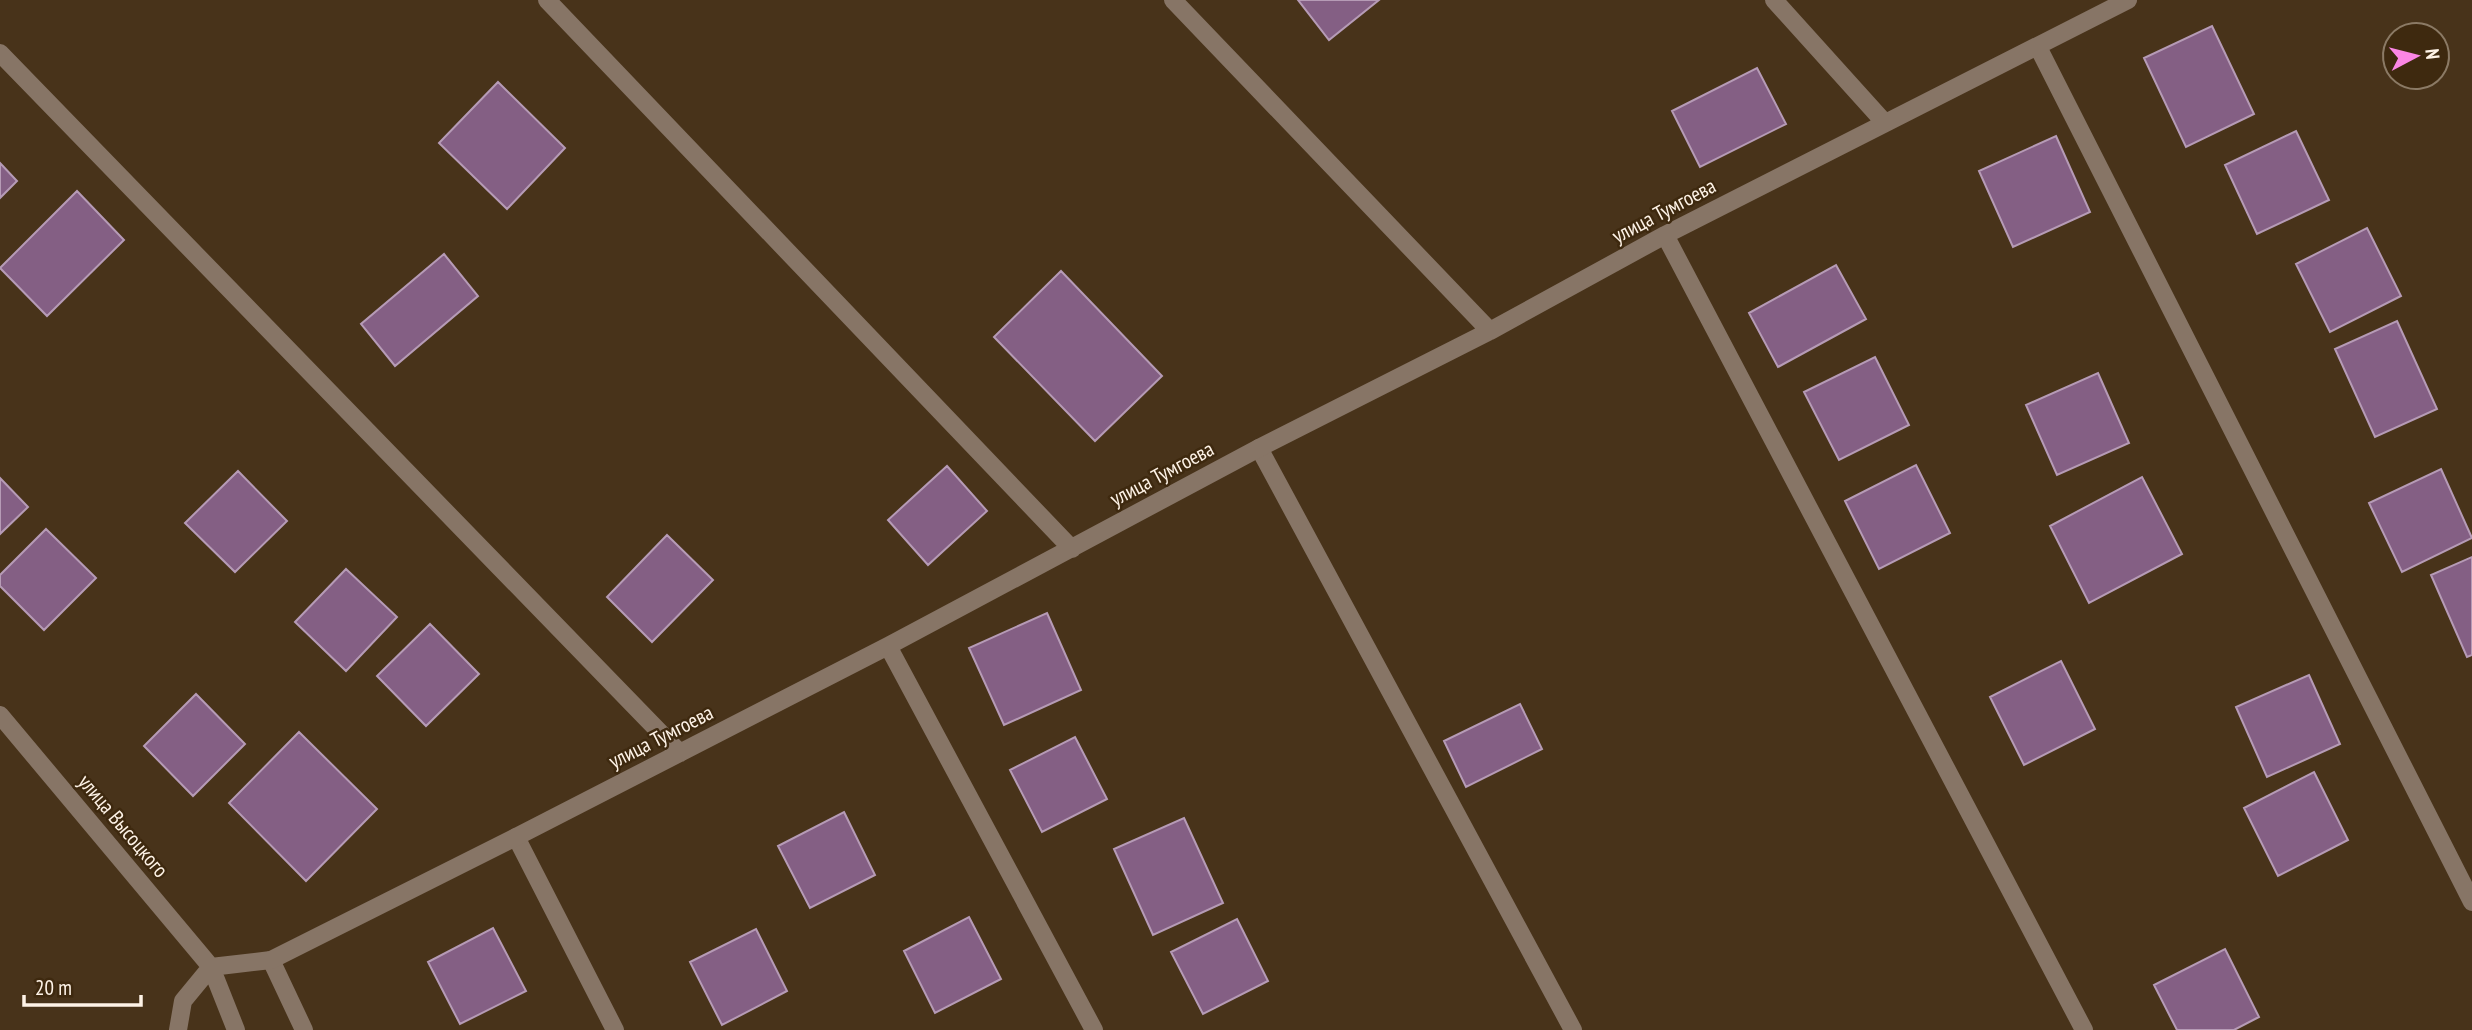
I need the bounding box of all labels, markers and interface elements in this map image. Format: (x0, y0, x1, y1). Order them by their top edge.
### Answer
north arrow (2381, 21, 2451, 91)
text: N (2420, 47, 2445, 60)
street label: улица Тумгоева (1607, 172, 1720, 249)
street label: улица Тумгоева (1105, 435, 1218, 512)
street label: улица Тумгоева (604, 699, 718, 774)
street label: улица Высоцкого (72, 769, 174, 883)
scale bar (24, 964, 142, 1008)
text: 20 m (35, 974, 72, 1001)

